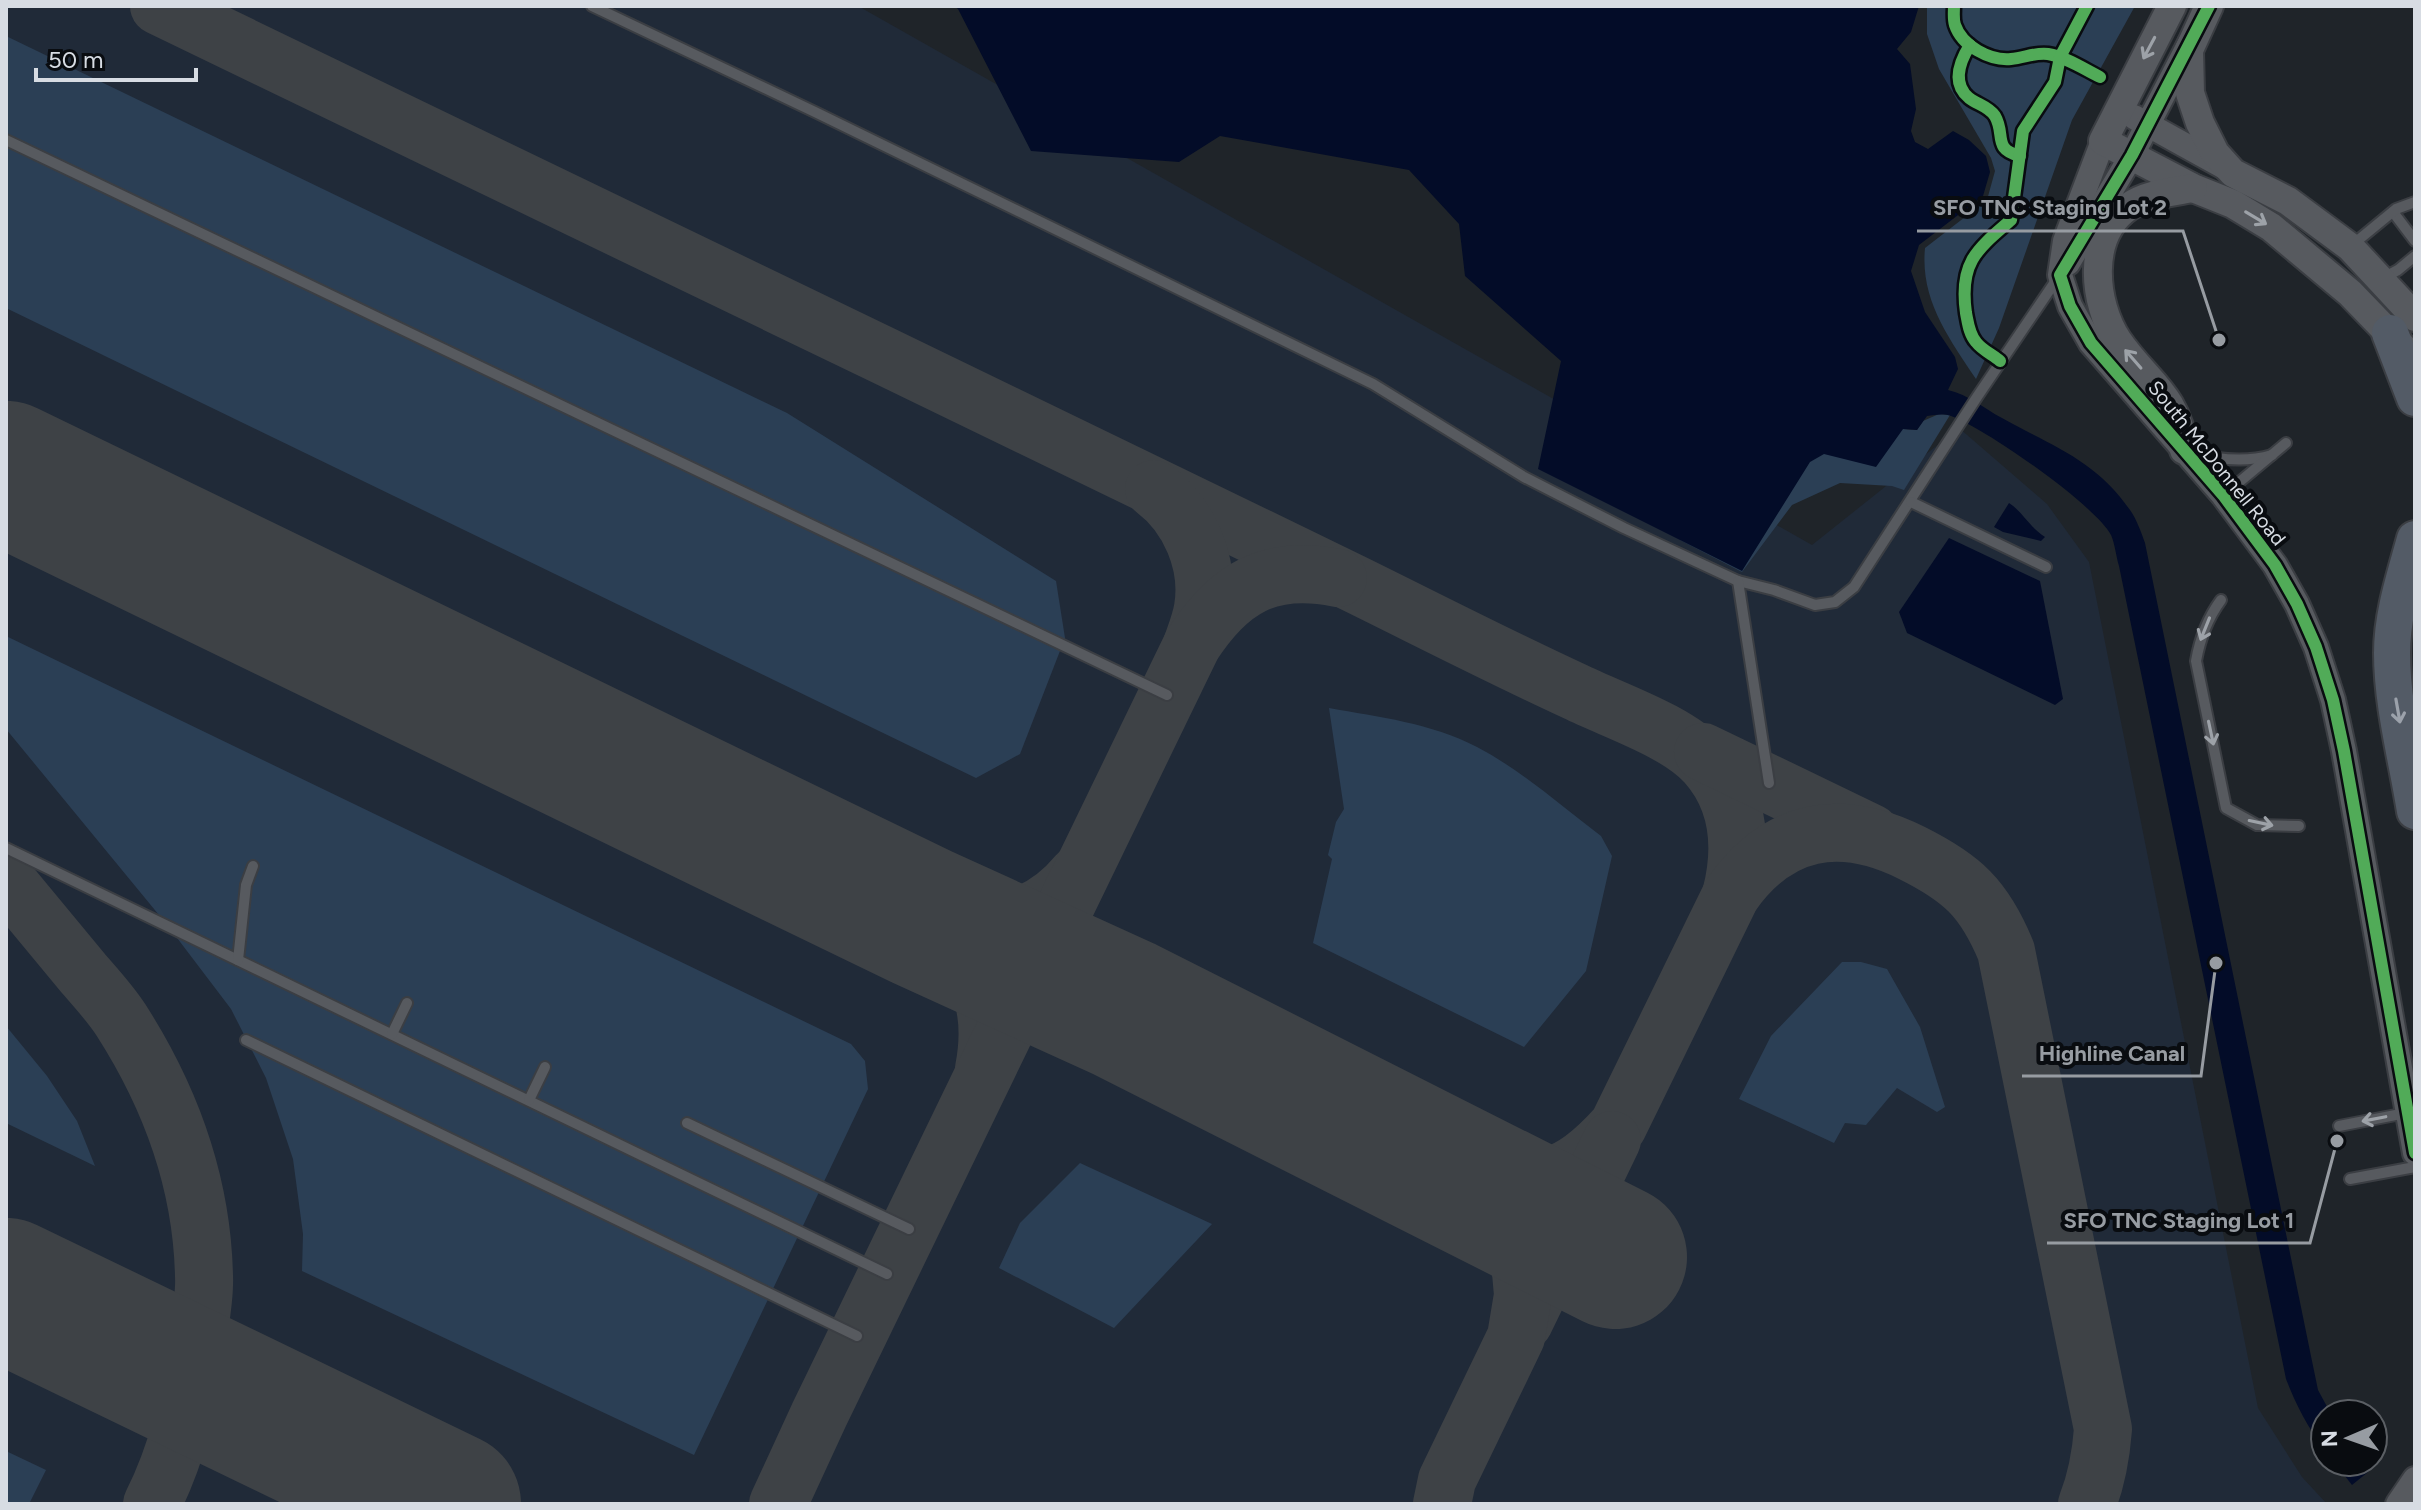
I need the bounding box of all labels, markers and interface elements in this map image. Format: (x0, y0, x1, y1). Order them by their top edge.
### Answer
scale bar (36, 32, 196, 82)
one-way arrow (2141, 36, 2157, 60)
text: 50 m (48, 45, 104, 74)
callout: SFO TNC Staging Lot 2 (1917, 185, 2183, 231)
text: SFO TNC Staging Lot 2 (1933, 194, 2167, 221)
one-way arrow (2244, 210, 2267, 226)
one-way arrow (2124, 349, 2142, 370)
street label: South McDonnell Road (2143, 376, 2291, 550)
one-way arrow (2196, 616, 2211, 641)
one-way arrow (2392, 698, 2407, 723)
one-way arrow (2204, 719, 2219, 745)
one-way arrow (2248, 816, 2274, 831)
callout: Highline Canal (2022, 1030, 2201, 1076)
text: Highline Canal (2039, 1040, 2185, 1067)
one-way arrow (2361, 1113, 2387, 1128)
callout: SFO TNC Staging Lot 1 (2047, 1197, 2310, 1243)
text: SFO TNC Staging Lot 1 (2064, 1207, 2294, 1234)
north arrow (2309, 1398, 2389, 1478)
text: N (2316, 1430, 2343, 1448)

